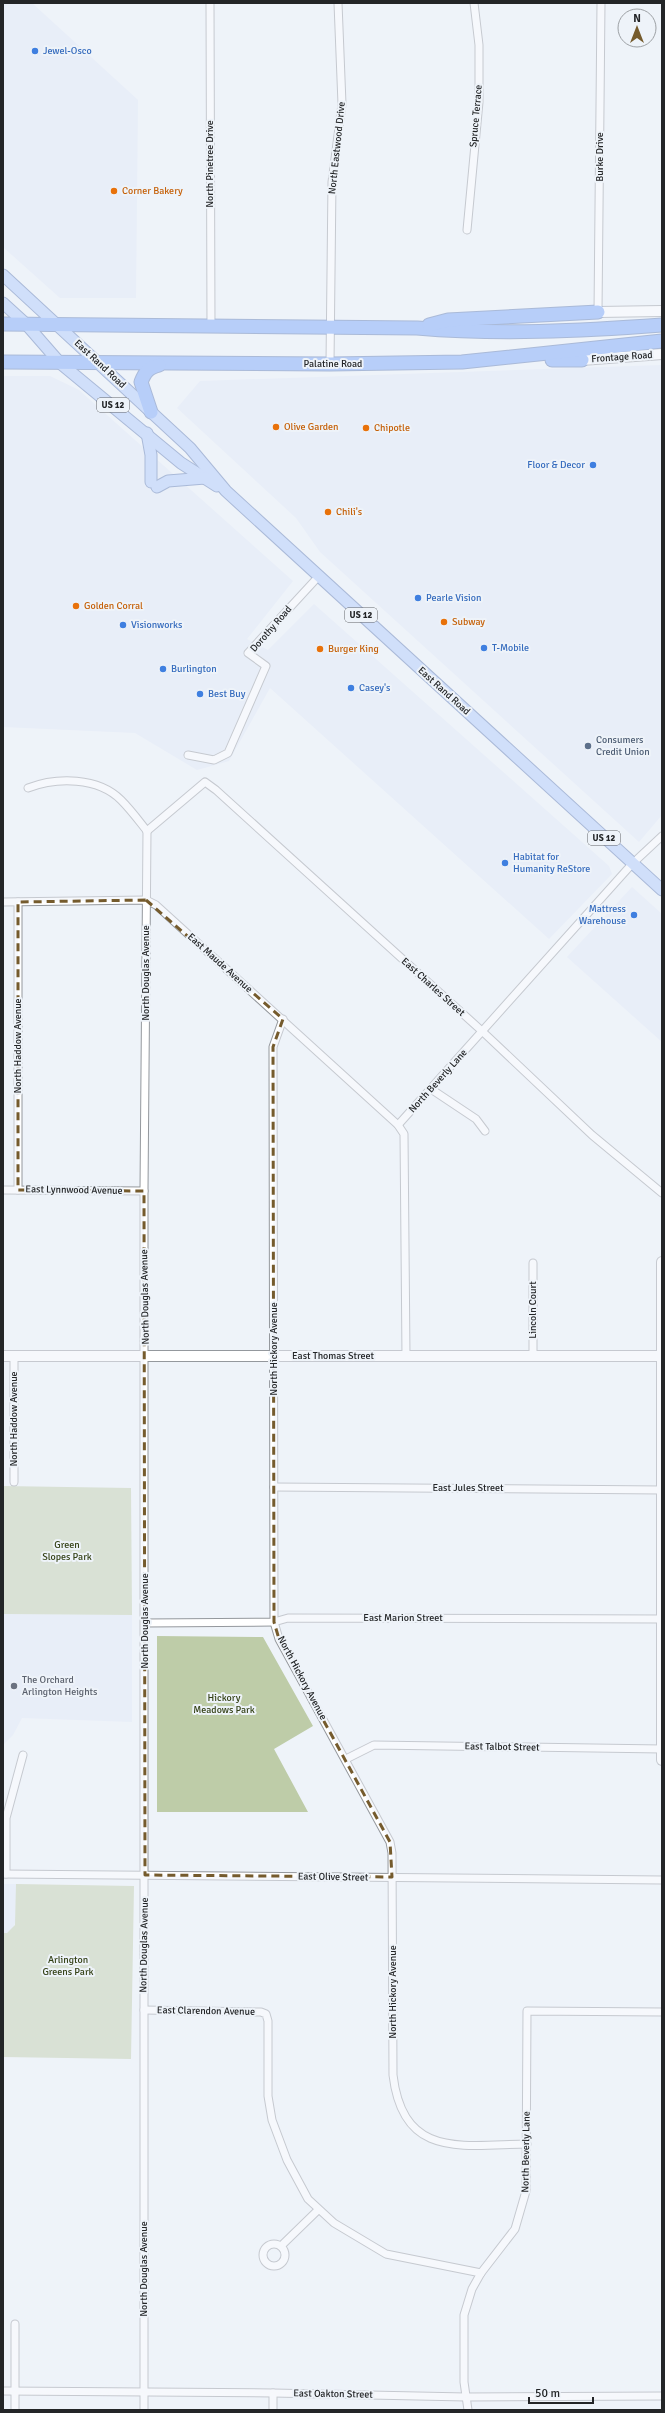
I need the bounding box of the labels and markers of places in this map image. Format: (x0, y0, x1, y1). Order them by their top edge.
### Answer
place label: Jewel-Osco (43, 45, 92, 57)
marker: Jewel-Osco (30, 46, 40, 56)
place label: Corner Bakery (122, 185, 183, 197)
marker: Corner Bakery (109, 186, 119, 196)
place label: Olive Garden (284, 421, 339, 433)
marker: Olive Garden (271, 422, 281, 432)
place label: Chipotle (374, 422, 410, 434)
marker: Chipotle (361, 423, 371, 433)
place label: Floor & Decor (527, 459, 585, 471)
marker: Floor & Decor (588, 460, 598, 470)
place label: Chili's (336, 506, 363, 518)
marker: Chili's (323, 507, 333, 517)
place label: Pearle Vision (426, 592, 481, 604)
marker: Pearle Vision (413, 593, 423, 603)
place label: Golden Corral (84, 600, 143, 612)
marker: Golden Corral (71, 601, 81, 611)
place label: Subway (452, 616, 485, 628)
marker: Subway (439, 617, 449, 627)
place label: Visionworks (131, 619, 183, 631)
marker: Visionworks (118, 620, 128, 630)
place label: T-Mobile (492, 642, 529, 654)
place label: Burger King (328, 643, 379, 655)
marker: T-Mobile (479, 643, 489, 653)
marker: Burger King (315, 644, 325, 654)
place label: Burlington (171, 663, 217, 675)
marker: Burlington (158, 664, 168, 674)
place label: Casey's (359, 682, 391, 694)
marker: Casey's (346, 683, 356, 693)
place label: Best Buy (208, 688, 246, 700)
marker: Best Buy (195, 689, 205, 699)
place label: Consumers Credit Union (596, 734, 650, 758)
marker: Consumers Credit Union (583, 741, 593, 751)
place label: Habitat for Humanity ReStore (513, 851, 590, 875)
marker: Habitat for Humanity ReStore (500, 858, 510, 868)
place label: Mattress Warehouse (579, 903, 627, 927)
marker: Mattress Warehouse (629, 910, 639, 920)
place label: The Orchard Arlington Heights (22, 1674, 98, 1698)
marker: The Orchard Arlington Heights (9, 1681, 19, 1691)

